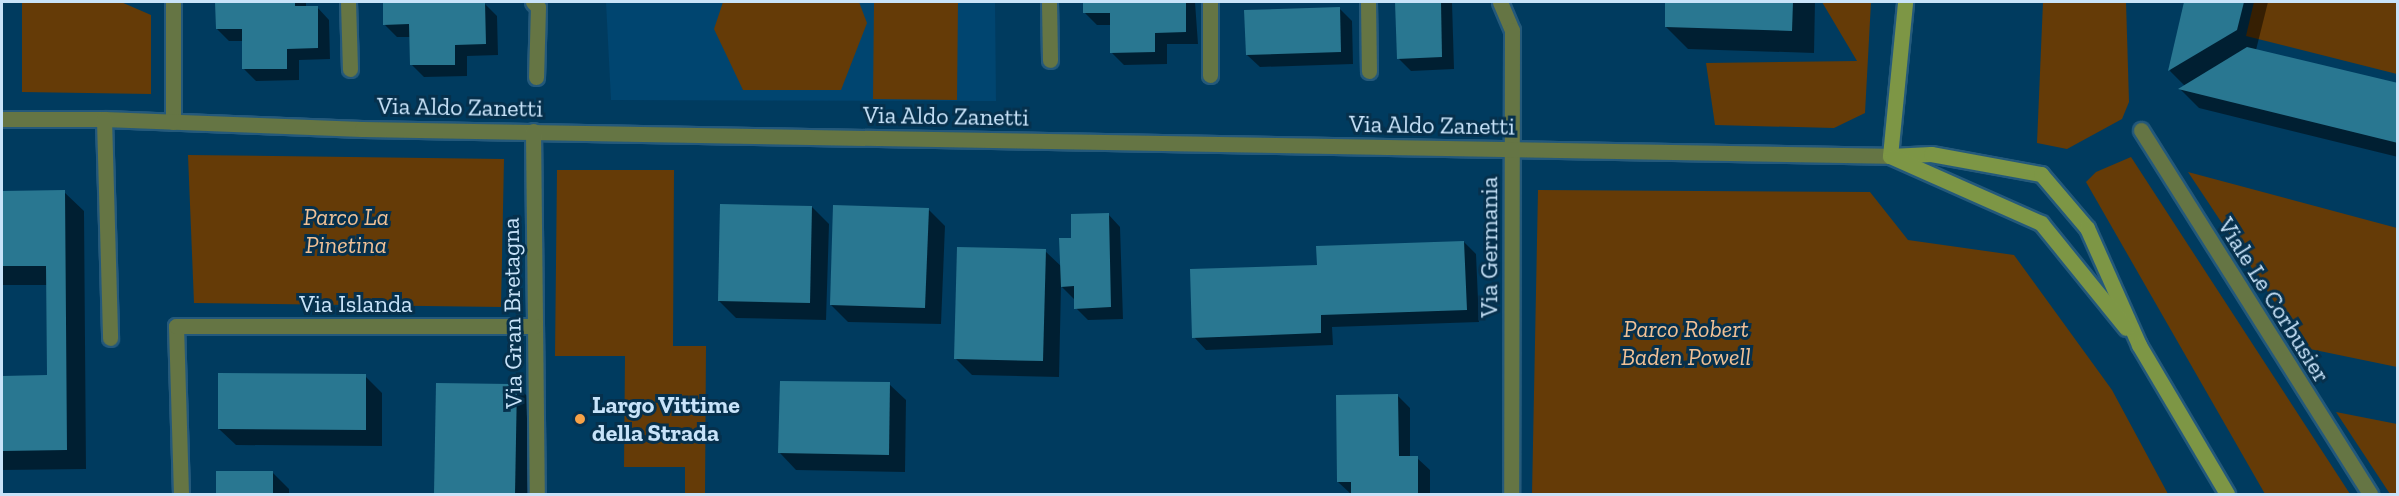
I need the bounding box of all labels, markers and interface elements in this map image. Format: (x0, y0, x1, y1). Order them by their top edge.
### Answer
street label: Via Aldo Zanetti (376, 91, 544, 123)
street label: Via Aldo Zanetti (862, 100, 1030, 132)
street label: Via Aldo Zanetti (1348, 109, 1516, 141)
street label: Via Germania (1475, 176, 1503, 318)
park label: Parco La Pinetina (303, 203, 389, 259)
street label: Viale Le Corbusier (2212, 212, 2336, 388)
street label: Via Gran Bretagna (496, 217, 528, 409)
street label: Via Islanda (299, 290, 413, 318)
park label: Parco Robert Baden Powell (1621, 315, 1751, 371)
place label: Largo Vittime della Strada (592, 391, 741, 447)
marker: Largo Vittime della Strada (573, 412, 587, 426)

